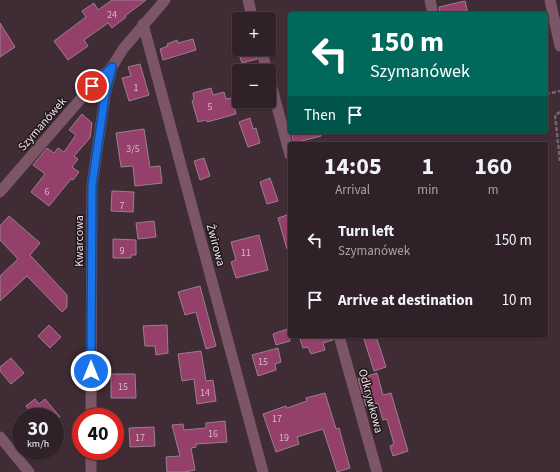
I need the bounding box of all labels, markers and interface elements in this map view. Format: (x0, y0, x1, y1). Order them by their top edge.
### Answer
house number: 24 (107, 8, 117, 22)
map controls (232, 12, 276, 108)
button: + (232, 12, 276, 56)
text: 150 m (370, 22, 444, 62)
icon: left (304, 28, 356, 80)
text: Szymanówek (370, 59, 470, 84)
button: − (232, 64, 276, 108)
pin (75, 69, 109, 103)
icon: arrive (81, 75, 103, 97)
house number: 1 (134, 81, 139, 95)
street label: Szymanówek (14, 94, 71, 155)
house number: 5 (208, 100, 213, 114)
icon: arrive (344, 104, 366, 126)
text: Then (304, 105, 336, 126)
house number: 3/5 (126, 142, 140, 156)
text: 14:05 (324, 149, 382, 184)
text: 1 (422, 149, 434, 184)
text: 160 (474, 149, 512, 184)
text: Arrival (335, 181, 370, 199)
text: min (417, 181, 438, 199)
text: m (488, 181, 499, 199)
house number: 6 (45, 185, 50, 199)
house number: 7 (120, 199, 125, 213)
street label: Kwarcowa (71, 215, 88, 267)
text: Turn left (338, 221, 394, 242)
street label: Żwirowa (202, 222, 229, 268)
icon: left (304, 229, 326, 251)
text: 150 m (494, 230, 532, 251)
text: Szymanówek (338, 242, 410, 260)
house number: 9 (120, 244, 125, 258)
house number: 11 (241, 246, 251, 260)
icon: arrive (304, 289, 326, 311)
text: Arrive at destination (338, 290, 473, 311)
text: 10 m (502, 290, 532, 311)
position arrow (70, 350, 112, 392)
house number: 15 (258, 355, 268, 369)
street label: Odkrywkowa (354, 367, 387, 435)
house number: 15 (118, 380, 128, 394)
house number: 14 (200, 386, 210, 400)
speed limit sign: 40 (72, 408, 124, 460)
house number: 17 (272, 412, 282, 426)
text: 30 (27, 415, 49, 443)
house number: 16 (208, 427, 218, 441)
house number: 17 (135, 431, 145, 445)
house number: 19 (279, 431, 289, 445)
text: km/h (27, 437, 49, 451)

